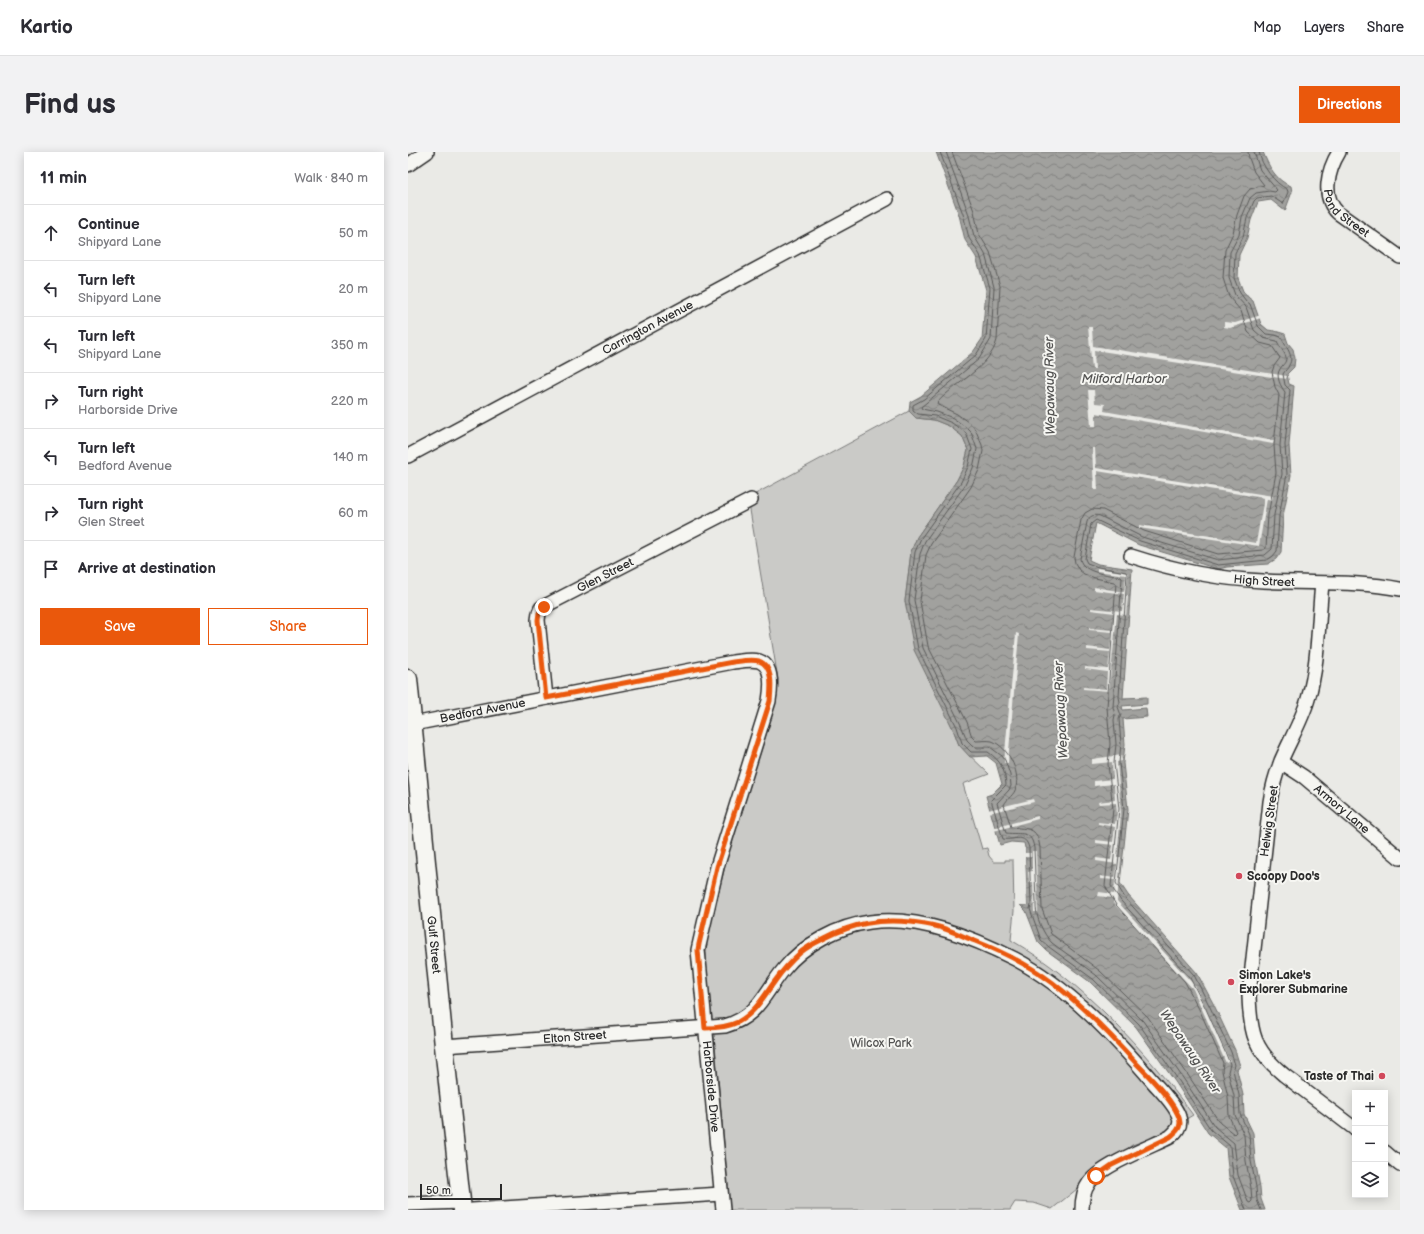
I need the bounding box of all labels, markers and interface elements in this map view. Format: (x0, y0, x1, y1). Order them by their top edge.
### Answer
text: Kartio (20, 16, 73, 39)
text: Map (1253, 19, 1281, 36)
text: Layers (1303, 19, 1345, 36)
text: Share (1367, 19, 1404, 36)
button: Directions (1299, 86, 1400, 123)
text: Find us (24, 88, 116, 121)
text: 11 min (40, 168, 87, 188)
text: Walk · 840 m (294, 170, 368, 186)
street label: Pond Street (1320, 188, 1372, 241)
text: Continue (78, 215, 140, 234)
icon: ahead (40, 222, 62, 244)
text: 50 m (339, 225, 368, 241)
text: Shipyard Lane (78, 234, 161, 250)
text: Turn left (78, 271, 135, 290)
icon: left (40, 278, 62, 300)
text: 20 m (338, 281, 368, 297)
text: Shipyard Lane (78, 290, 161, 306)
street label: Carrington Avenue (600, 297, 696, 358)
text: Turn left (78, 327, 135, 346)
icon: left (40, 334, 62, 356)
water label: Wepawaug River (1041, 336, 1059, 435)
text: 350 m (331, 337, 368, 353)
text: Shipyard Lane (78, 346, 161, 362)
water label: Milford Harbor (1082, 371, 1168, 387)
text: Turn right (78, 383, 143, 402)
icon: right (40, 390, 62, 412)
text: 220 m (331, 393, 368, 409)
text: Harborside Drive (78, 402, 178, 418)
text: Turn left (78, 439, 135, 458)
icon: left (40, 446, 62, 468)
text: 140 m (333, 449, 368, 465)
text: Bedford Avenue (78, 458, 172, 474)
text: Turn right (78, 495, 143, 514)
icon: right (40, 502, 62, 524)
text: 60 m (338, 505, 368, 521)
text: Glen Street (78, 514, 145, 530)
street label: Glen Street (575, 555, 636, 596)
icon: arrive (40, 558, 62, 580)
text: Arrive at destination (78, 559, 216, 578)
street label: High Street (1233, 572, 1295, 590)
route end (535, 598, 553, 616)
button: Save (40, 608, 200, 645)
button: Share (208, 608, 368, 645)
water label: Wepawaug River (1050, 659, 1072, 759)
street label: Bedford Avenue (439, 695, 527, 727)
street label: Armory Lane (1311, 781, 1373, 837)
street label: Helwig Street (1257, 784, 1282, 858)
place label: Scoopy Doo's (1247, 869, 1320, 884)
marker: Scoopy Doo's (1234, 871, 1244, 881)
street label: Gulf Street (423, 915, 444, 975)
place label: Simon Lake's Explorer Submarine (1239, 968, 1348, 997)
marker: Simon Lake's Explorer Submarine (1226, 977, 1236, 987)
water label: Wepawaug River (1156, 1007, 1225, 1098)
street label: Elton Street (542, 1027, 607, 1047)
park label: Wilcox Park (850, 1036, 912, 1051)
street label: Harborside Drive (699, 1040, 723, 1133)
place label: Taste of Thai (1304, 1069, 1374, 1084)
marker: Taste of Thai (1377, 1071, 1387, 1081)
map controls (1352, 1090, 1388, 1198)
button: + (1352, 1090, 1388, 1126)
button: − (1352, 1126, 1388, 1162)
button: layers (1352, 1162, 1388, 1198)
route start (1087, 1167, 1105, 1185)
scale bar (420, 1182, 502, 1201)
text: 50 m (426, 1184, 451, 1197)

